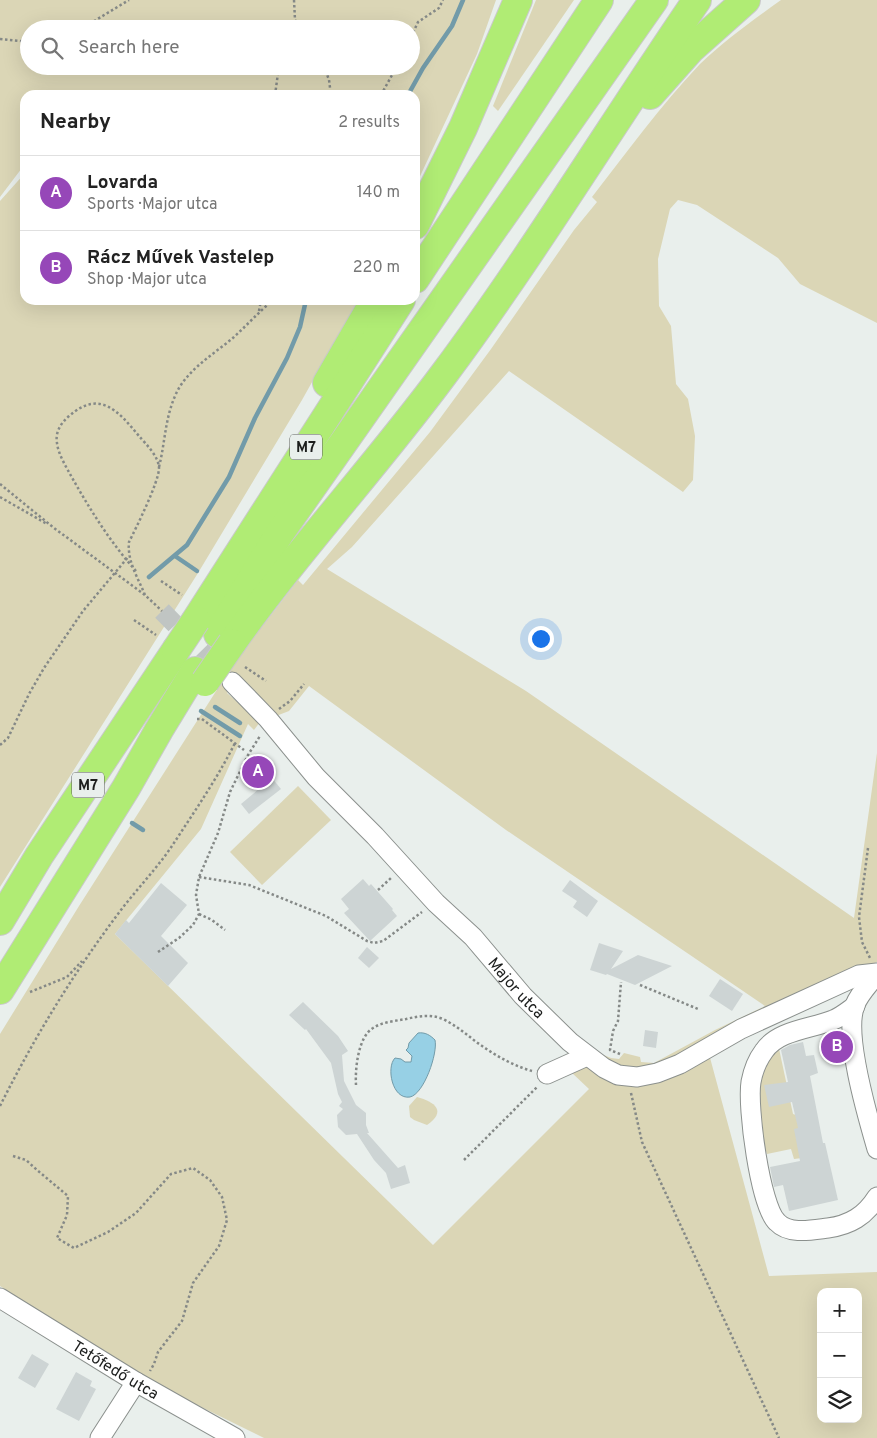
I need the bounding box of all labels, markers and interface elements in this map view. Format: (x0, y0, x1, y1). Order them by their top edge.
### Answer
search box (20, 20, 420, 75)
icon: search (38, 34, 66, 62)
text: Search here (78, 36, 180, 60)
text: Nearby (40, 109, 111, 136)
text: 2 results (338, 113, 400, 133)
text: Lovarda (87, 171, 158, 195)
text: A (50, 183, 62, 203)
text: 140 m (357, 183, 400, 203)
text: Sports · Major utca (87, 195, 217, 215)
text: Rácz Művek Vastelep (87, 246, 274, 270)
text: B (50, 258, 62, 278)
text: 220 m (353, 258, 400, 278)
text: Shop · Major utca (87, 270, 207, 290)
road number: M7 (290, 434, 322, 460)
your location (528, 626, 554, 652)
pin: A (242, 753, 274, 791)
road number: M7 (72, 772, 104, 798)
street label: Major utca (483, 954, 548, 1024)
pin: B (821, 1028, 853, 1066)
map controls (817, 1288, 862, 1423)
button: + (817, 1288, 862, 1333)
button: − (817, 1333, 862, 1378)
street label: Tetőfedő utca (68, 1337, 162, 1405)
button: layers (817, 1378, 862, 1423)

